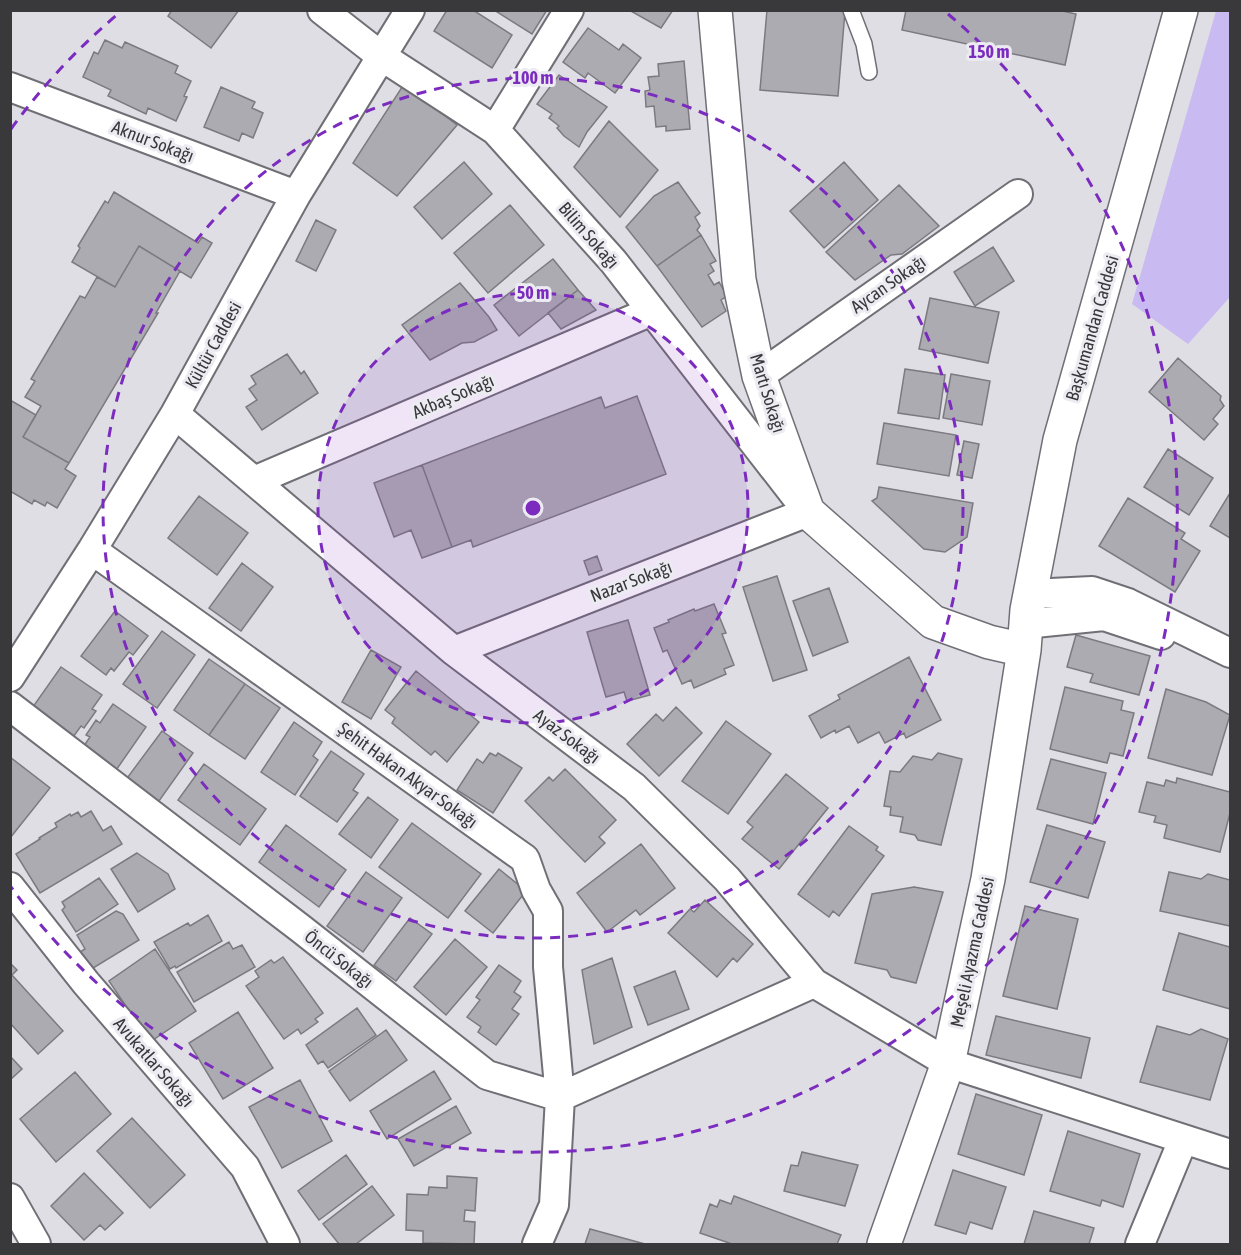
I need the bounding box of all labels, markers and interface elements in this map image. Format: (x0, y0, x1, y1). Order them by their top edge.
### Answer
text: 150 m (969, 41, 1009, 62)
text: 100 m (513, 67, 553, 88)
street label: Aknur Sokağı (109, 116, 197, 166)
street label: Bilim Sokağı (554, 197, 624, 273)
street label: Aycan Sokağı (847, 251, 929, 317)
street label: Başkumandan Caddesi (1061, 253, 1123, 403)
text: 50 m (517, 282, 549, 303)
street label: Kültür Caddesi (181, 298, 245, 392)
street label: Martı Sokağı (746, 351, 790, 435)
street label: Akbaş Sokağı (409, 369, 497, 423)
centre of rings (523, 498, 543, 518)
street label: Nazar Sokağı (587, 556, 675, 606)
street label: Ayaz Sokağı (530, 704, 604, 768)
street label: Şehit Hakan Akyar Sokağı (334, 717, 482, 833)
street label: Meşeli Ayazma Caddesi (946, 875, 998, 1029)
street label: Öncü Sokağı (301, 926, 377, 992)
street label: Avukatlar Sokağı (109, 1013, 199, 1111)

